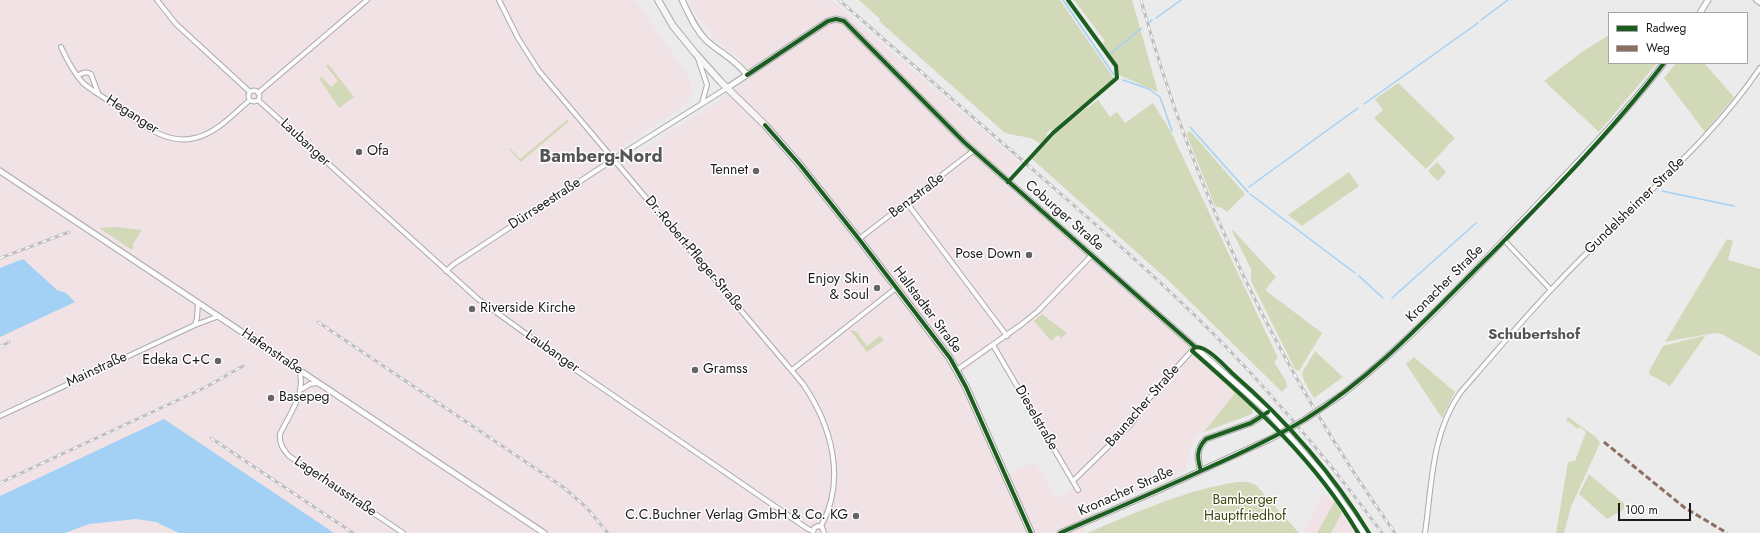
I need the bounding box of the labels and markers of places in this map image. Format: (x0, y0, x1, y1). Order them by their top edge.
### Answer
place label: Ofa (367, 144, 389, 160)
marker: Ofa (354, 147, 364, 157)
place label: Tennet (710, 163, 748, 179)
marker: Tennet (751, 166, 761, 176)
place label: Pose Down (955, 247, 1021, 263)
marker: Pose Down (1024, 250, 1034, 260)
place label: Enjoy Skin & Soul (808, 272, 869, 304)
marker: Enjoy Skin & Soul (872, 283, 882, 293)
place label: Riverside Kirche (480, 301, 576, 317)
marker: Riverside Kirche (467, 304, 477, 314)
place label: Edeka C+C (142, 353, 210, 369)
marker: Edeka C+C (213, 356, 223, 366)
place label: Gramss (703, 362, 748, 378)
marker: Gramss (690, 365, 700, 375)
place label: Basepeg (279, 390, 330, 406)
marker: Basepeg (266, 393, 276, 403)
place label: C.C.Buchner Verlag GmbH & Co. KG (625, 508, 848, 524)
marker: C.C.Buchner Verlag GmbH & Co. KG (851, 511, 861, 521)

